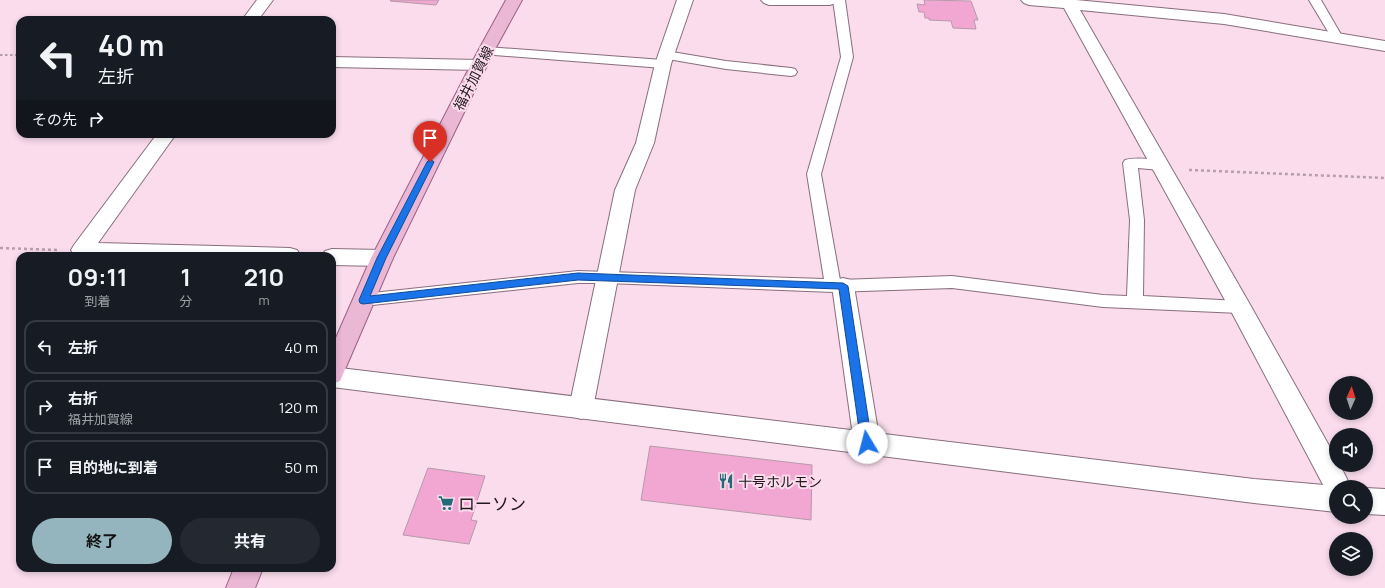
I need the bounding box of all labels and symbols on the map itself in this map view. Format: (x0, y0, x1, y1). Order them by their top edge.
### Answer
street label: 福井加賀線 (449, 43, 497, 113)
pin (413, 121, 447, 162)
north arrow (1329, 376, 1373, 420)
position arrow (846, 422, 888, 464)
restaurant icon: 十号ホルモン (717, 472, 735, 490)
place label: 十号ホルモン (738, 472, 822, 491)
place label: ローソン (458, 492, 526, 515)
supermarket icon: ローソン (437, 494, 455, 512)

